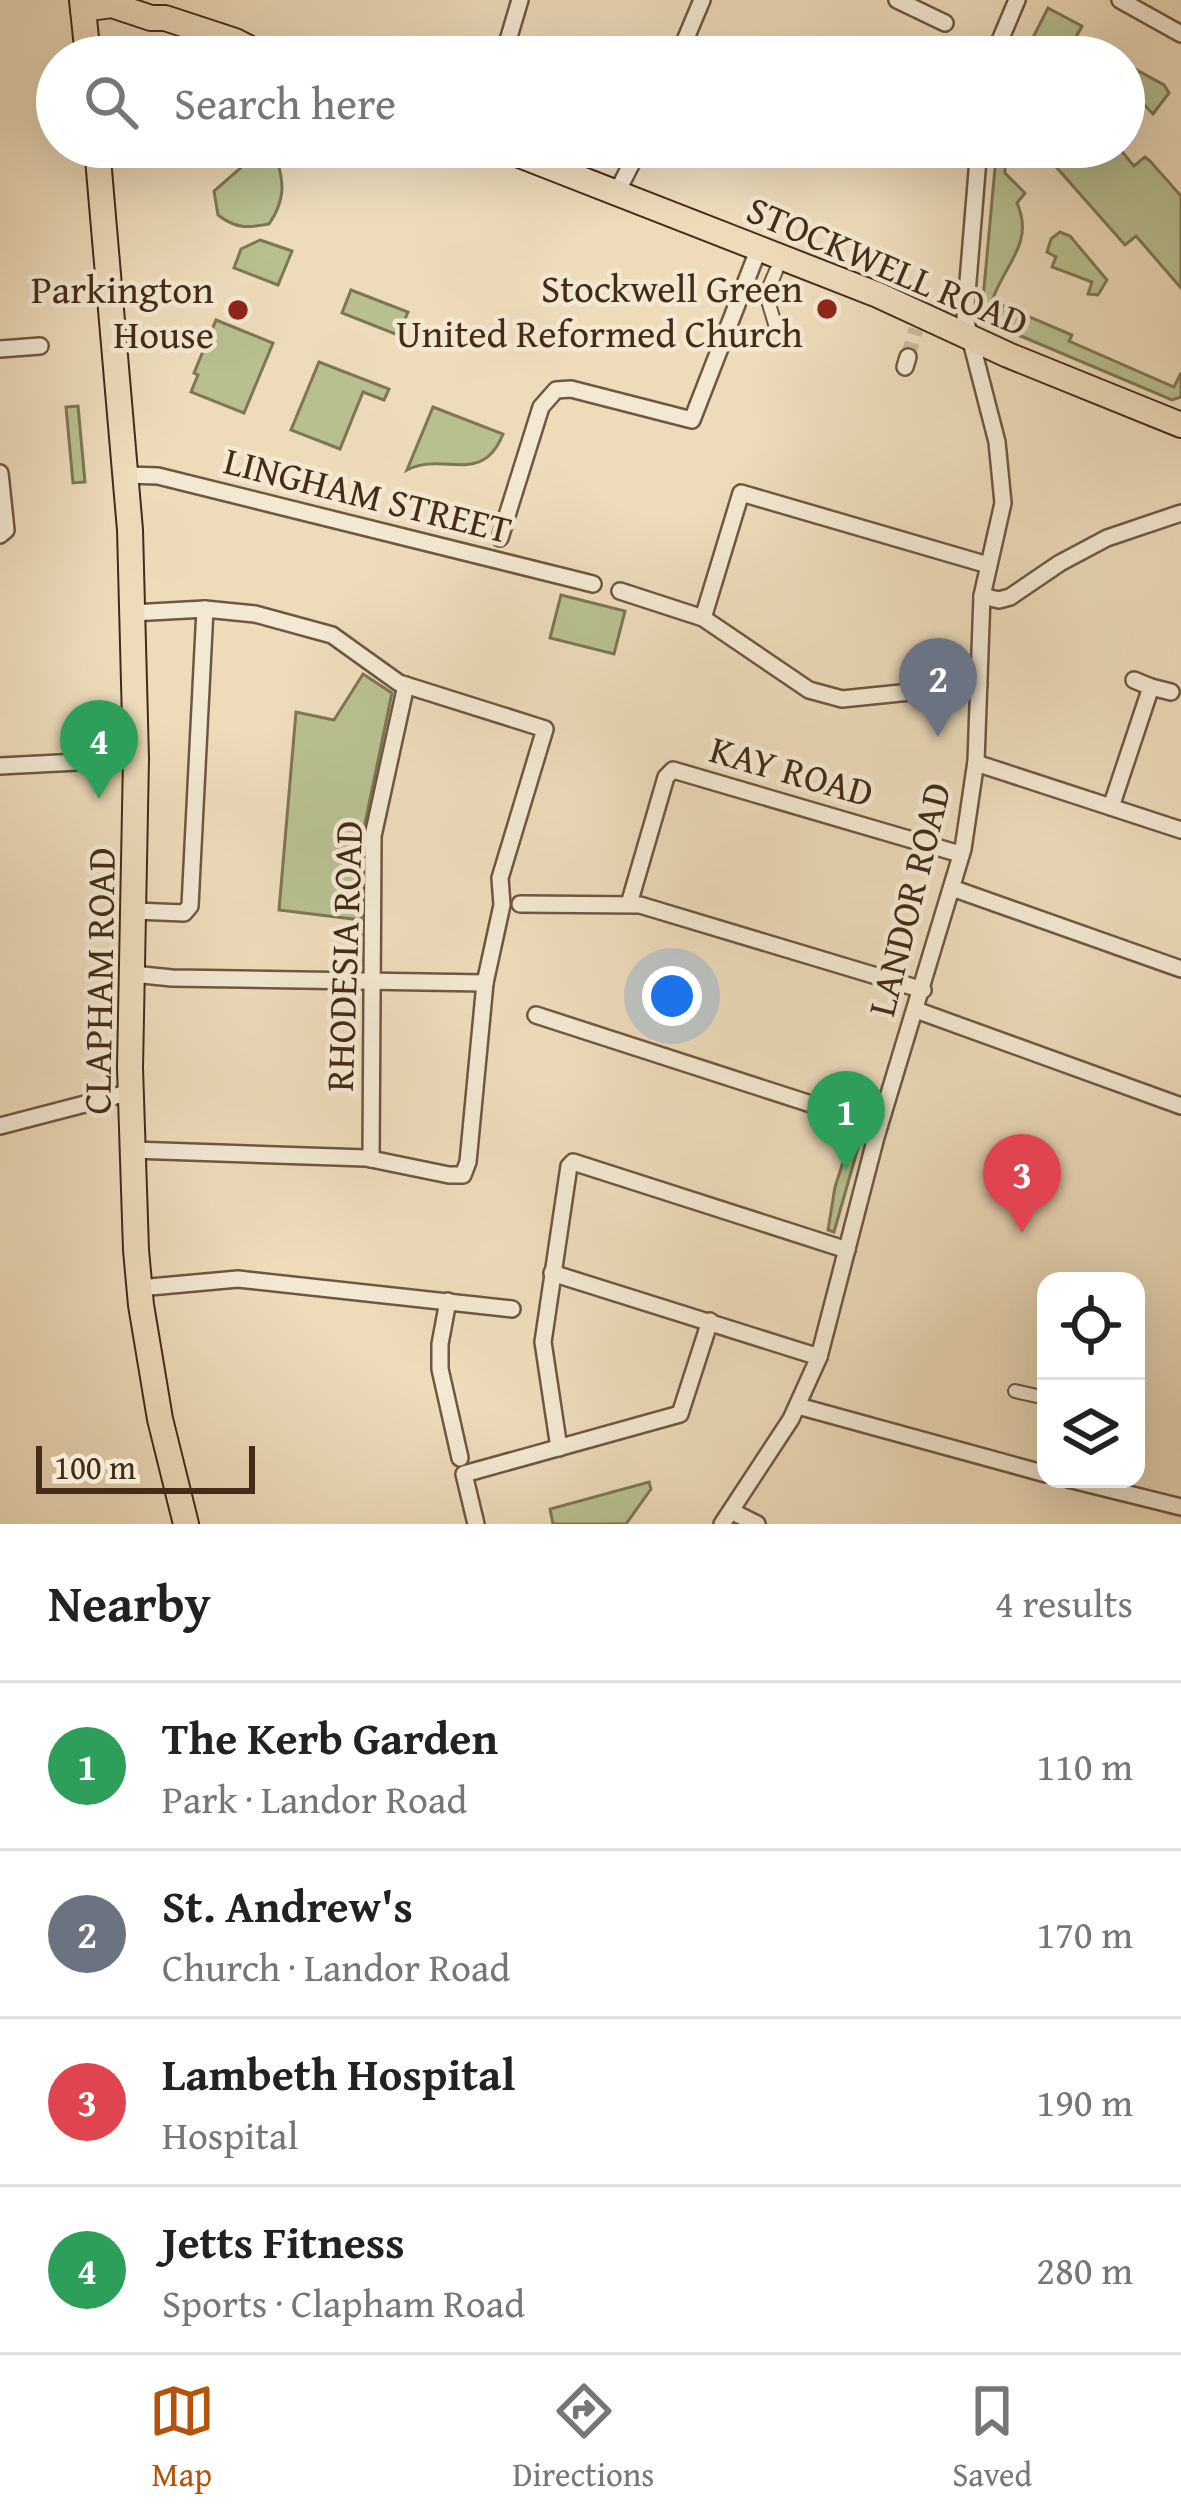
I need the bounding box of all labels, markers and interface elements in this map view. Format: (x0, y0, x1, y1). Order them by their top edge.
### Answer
search box (36, 36, 1145, 168)
icon: search (78, 69, 144, 135)
text: Search here (174, 70, 396, 135)
street label: STOCKWELL ROAD (738, 180, 1038, 350)
place label: Stockwell Green United Reformed Church (396, 259, 803, 361)
place label: Parkington House (31, 260, 214, 362)
marker: Stockwell Green United Reformed Church (814, 296, 840, 322)
marker: Parkington House (225, 297, 251, 323)
street label: LINGHAM STREET (218, 431, 518, 557)
pin: 2 (899, 638, 977, 737)
pin: 4 (60, 700, 138, 799)
street label: KAY ROAD (704, 719, 880, 821)
street label: LANDOR ROAD (851, 776, 965, 1022)
street label: RHODESIA ROAD (310, 820, 376, 1092)
street label: CLAPHAM ROAD (67, 847, 129, 1115)
your location (642, 966, 702, 1026)
pin: 1 (807, 1071, 885, 1170)
pin: 3 (983, 1134, 1061, 1233)
map controls (1037, 1272, 1145, 1488)
button: locate (1037, 1272, 1145, 1380)
button: layers (1037, 1380, 1145, 1488)
scale bar (36, 1440, 255, 1493)
text: 100 m (54, 1443, 136, 1491)
text: Nearby (48, 1565, 211, 1640)
text: 4 results (995, 1574, 1133, 1631)
text: The Kerb Garden (162, 1705, 498, 1770)
text: 1 (77, 1737, 97, 1794)
text: 110 m (1036, 1737, 1133, 1794)
text: Park · Landor Road (162, 1770, 467, 1827)
text: St. Andrew's (162, 1873, 413, 1938)
text: 2 (77, 1905, 97, 1962)
text: 170 m (1036, 1905, 1133, 1962)
text: Church · Landor Road (162, 1938, 510, 1995)
text: Lambeth Hospital (162, 2041, 515, 2106)
text: 3 (77, 2073, 97, 2130)
text: 190 m (1036, 2073, 1133, 2130)
text: Hospital (162, 2106, 298, 2163)
text: Jetts Fitness (162, 2209, 405, 2274)
text: 4 (77, 2241, 97, 2298)
text: 280 m (1036, 2241, 1133, 2298)
text: Sports · Clapham Road (162, 2274, 525, 2331)
tab: Map (149, 2378, 215, 2498)
tab: Directions (513, 2378, 654, 2498)
tab: Saved (952, 2378, 1032, 2498)

